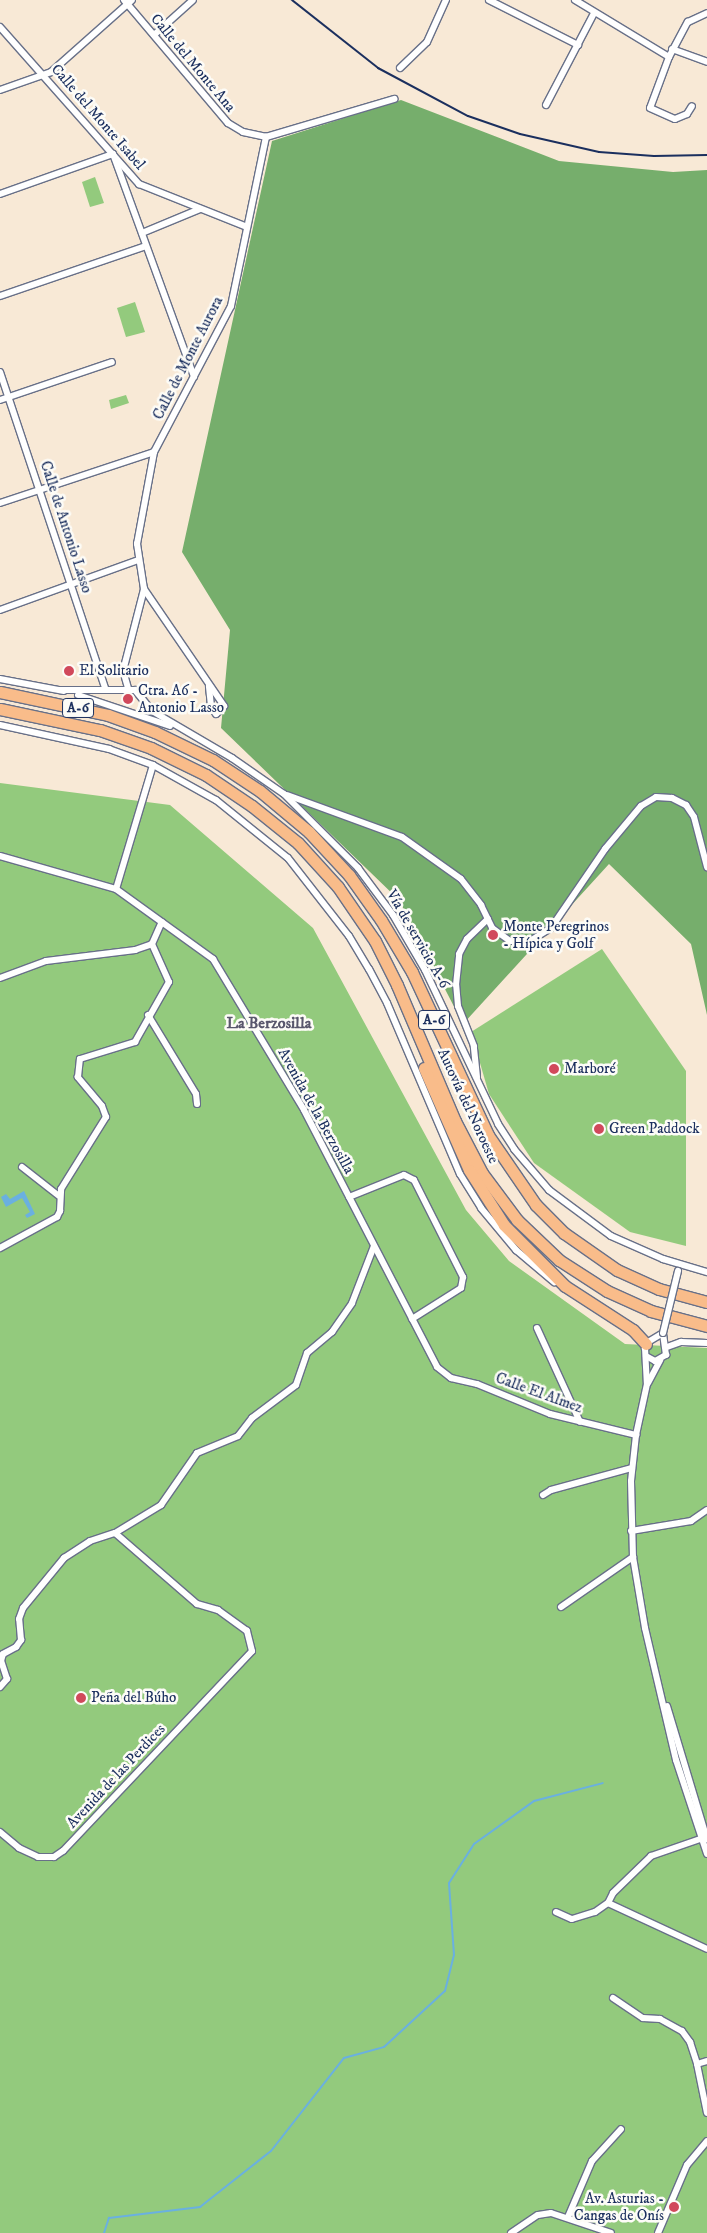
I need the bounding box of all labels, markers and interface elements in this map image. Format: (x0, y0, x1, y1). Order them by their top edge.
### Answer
street label: Calle del Monte Ana (147, 10, 239, 116)
street label: Calle del Monte Isabel (47, 60, 149, 174)
street label: Calle de Monte Aurora (149, 293, 227, 423)
street label: Calle de Antonio Lasso (36, 459, 96, 595)
place label: El Solitario (79, 662, 149, 680)
marker: El Solitario (63, 665, 75, 677)
place label: Ctra. A6 - Antonio Lasso (138, 681, 224, 716)
marker: Ctra. A6 - Antonio Lasso (122, 693, 134, 705)
road number: A-6 (62, 696, 94, 720)
street label: Vía de servicio A-6 (382, 886, 454, 992)
place label: Monte Peregrinos - Hípica y Golf (503, 917, 609, 952)
marker: Monte Peregrinos - Hípica y Golf (487, 929, 499, 941)
road number: A-6 (418, 1008, 450, 1032)
district label: La Berzosilla (226, 1013, 312, 1033)
street label: Avenida de la Berzosilla (274, 1045, 358, 1177)
street label: Autovía del Noroeste (433, 1046, 503, 1166)
place label: Marboré (564, 1060, 616, 1078)
marker: Marboré (548, 1063, 560, 1075)
place label: Green Paddock (609, 1120, 700, 1138)
marker: Green Paddock (593, 1123, 605, 1135)
street label: Calle El Almez (493, 1369, 585, 1417)
place label: Peña del Búho (91, 1689, 176, 1707)
marker: Peña del Búho (75, 1692, 87, 1704)
street label: Avenida de las Perdices (63, 1720, 169, 1832)
place label: Av. Asturias - Cangas de Onís (574, 2189, 664, 2224)
marker: Av. Asturias - Cangas de Onís (668, 2201, 680, 2213)

